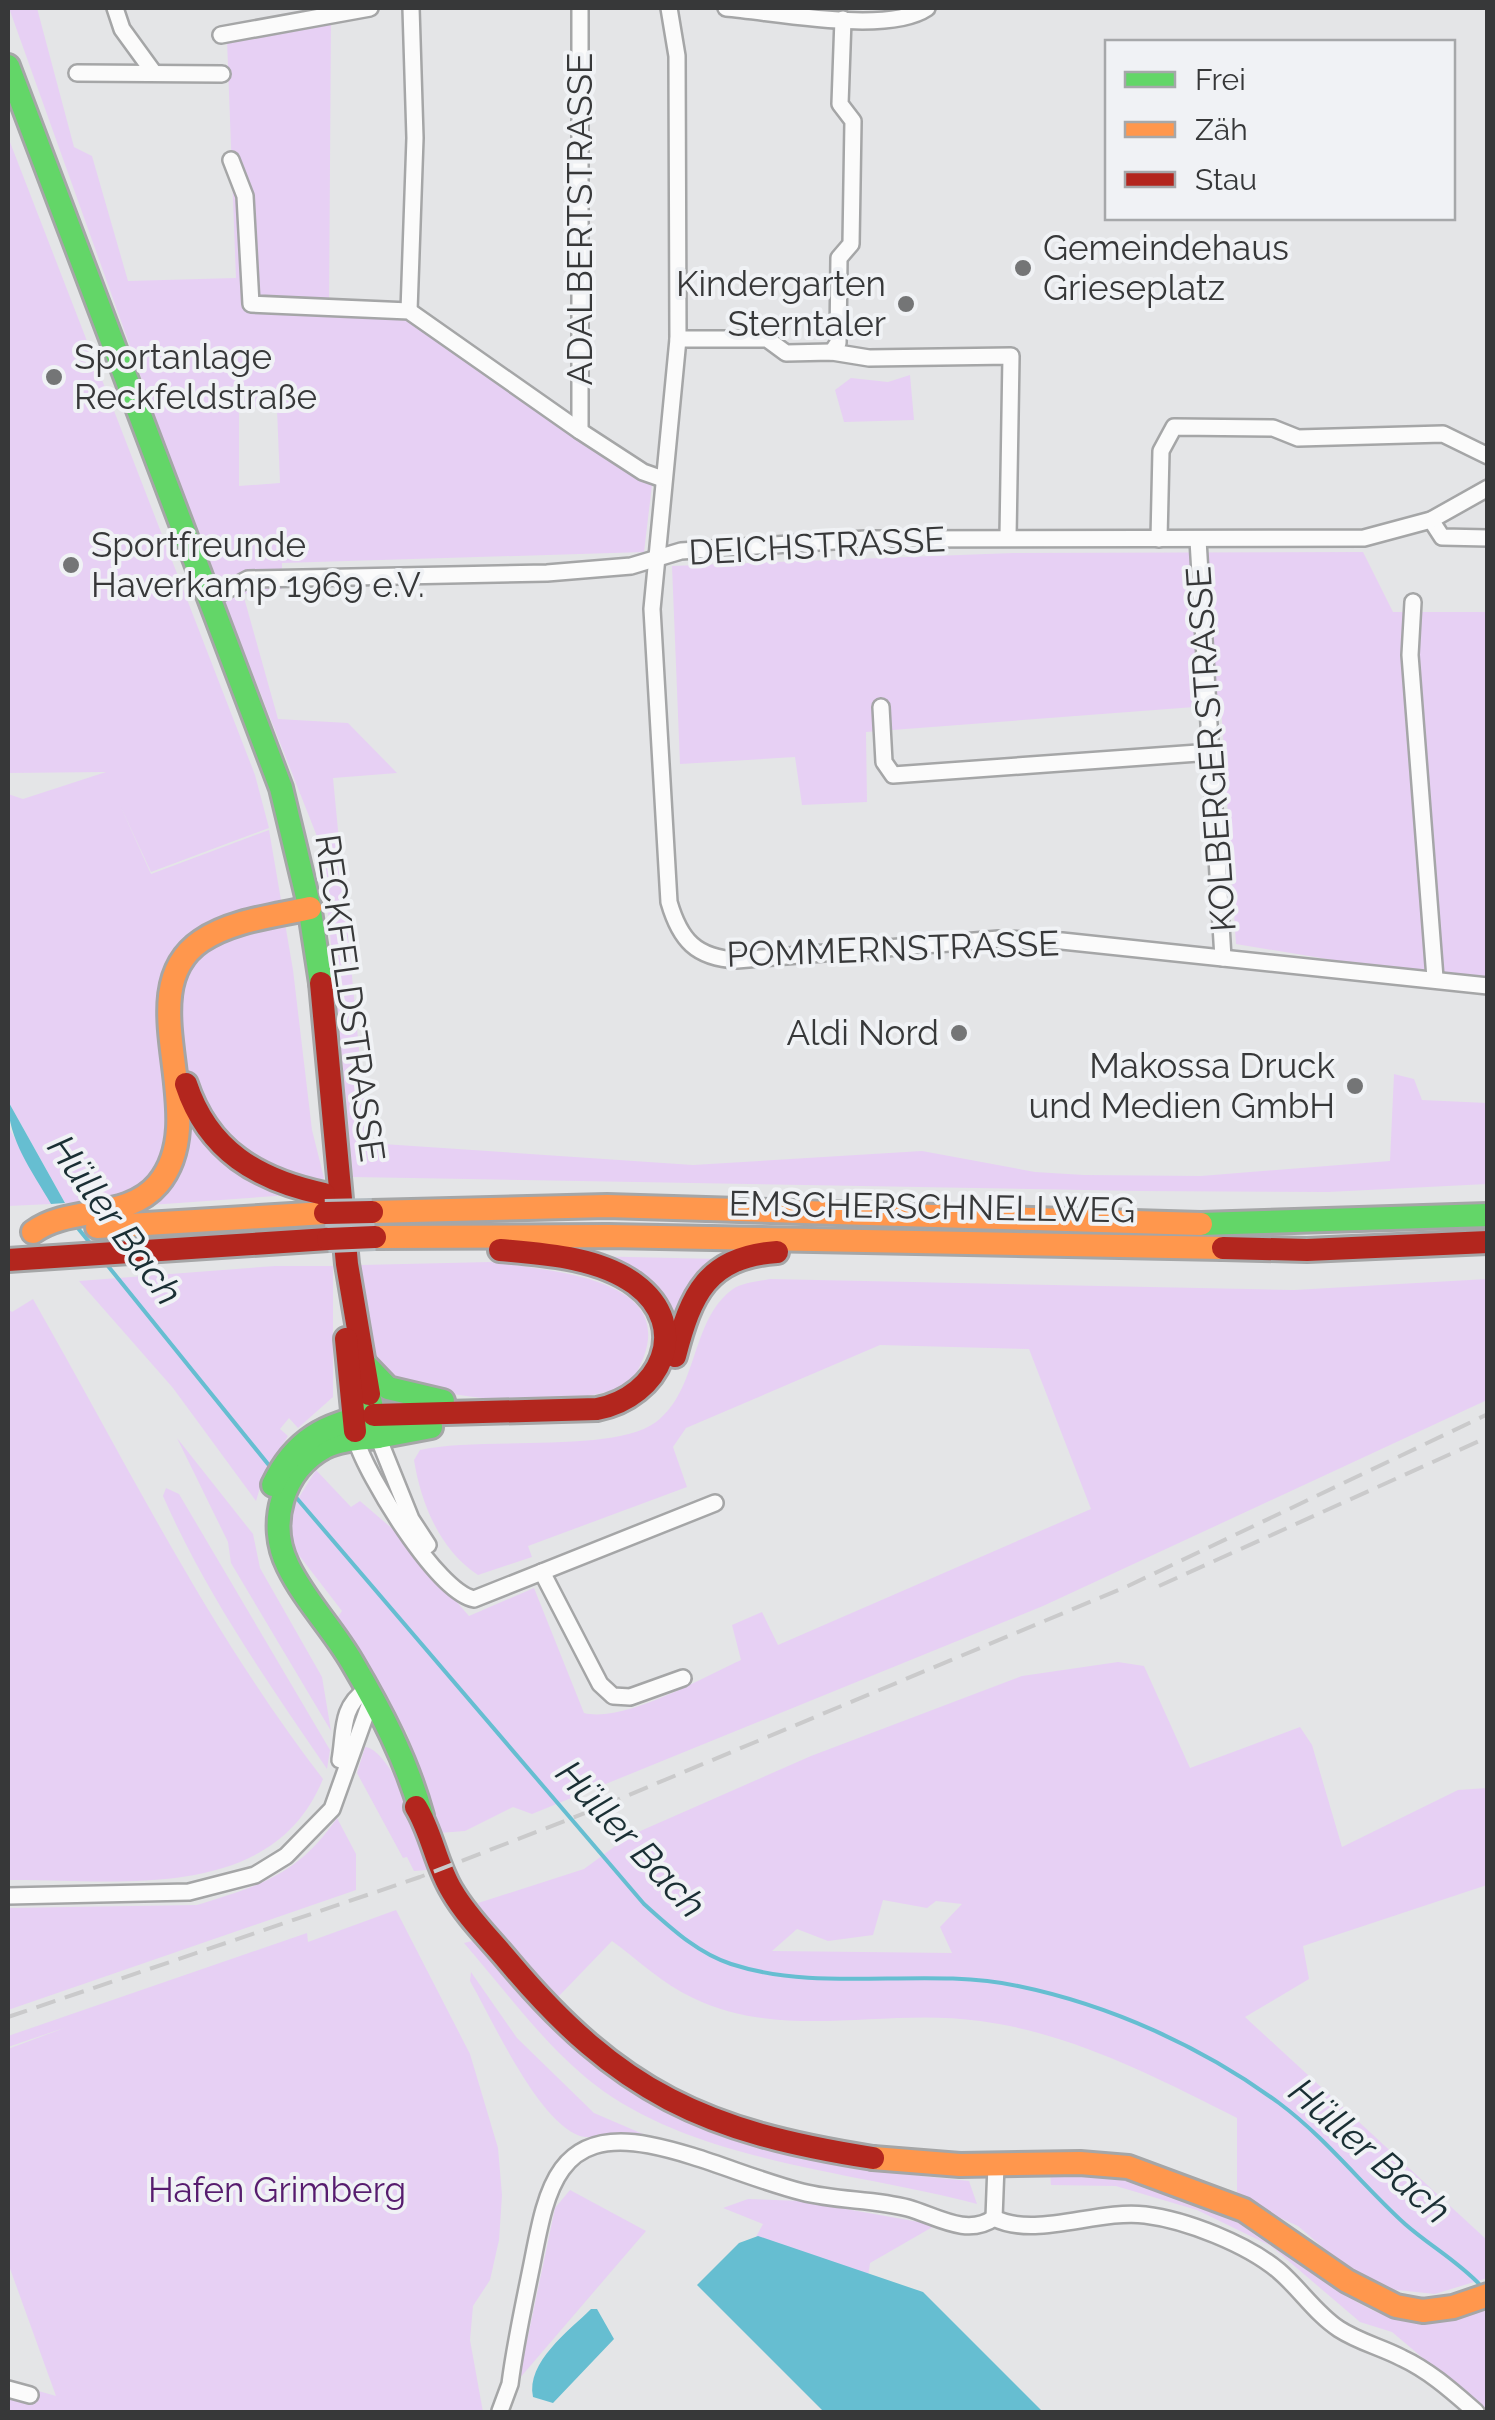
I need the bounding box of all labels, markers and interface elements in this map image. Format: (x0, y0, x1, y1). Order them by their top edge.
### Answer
legend (1105, 40, 1455, 220)
street label: ADALBERTSTRASSE (559, 53, 600, 385)
text: Frei (1195, 62, 1246, 97)
text: Zäh (1195, 112, 1248, 147)
text: Stau (1195, 162, 1257, 197)
place label: Gemeindehaus Grieseplatz (1043, 227, 1289, 308)
marker: Gemeindehaus Grieseplatz (1012, 257, 1034, 279)
place label: Kindergarten Sterntaler (676, 263, 886, 344)
marker: Kindergarten Sterntaler (895, 293, 917, 315)
place label: Sportanlage Reckfeldstraße (74, 336, 317, 417)
marker: Sportanlage Reckfeldstraße (43, 366, 65, 388)
street label: DEICHSTRASSE (687, 518, 947, 573)
place label: Sportfreunde Haverkamp 1969 e.V. (91, 524, 425, 605)
marker: Sportfreunde Haverkamp 1969 e.V. (60, 554, 82, 576)
street label: KOLBERGER STRASSE (1177, 565, 1244, 933)
street label: RECKFELDSTRASSE (307, 832, 394, 1164)
street label: POMMERNSTRASSE (726, 922, 1060, 975)
place label: Aldi Nord (786, 1012, 939, 1053)
marker: Aldi Nord (948, 1022, 970, 1044)
place label: Makossa Druck und Medien GmbH (1029, 1045, 1335, 1126)
marker: Makossa Druck und Medien GmbH (1344, 1075, 1366, 1097)
water label: Hüller Bach (39, 1126, 192, 1313)
street label: EMSCHERSCHNELLWEG (728, 1182, 1136, 1231)
water label: Hüller Bach (547, 1751, 716, 1927)
water label: Hüller Bach (1281, 2068, 1460, 2233)
park label: Hafen Grimberg (148, 2169, 406, 2210)

